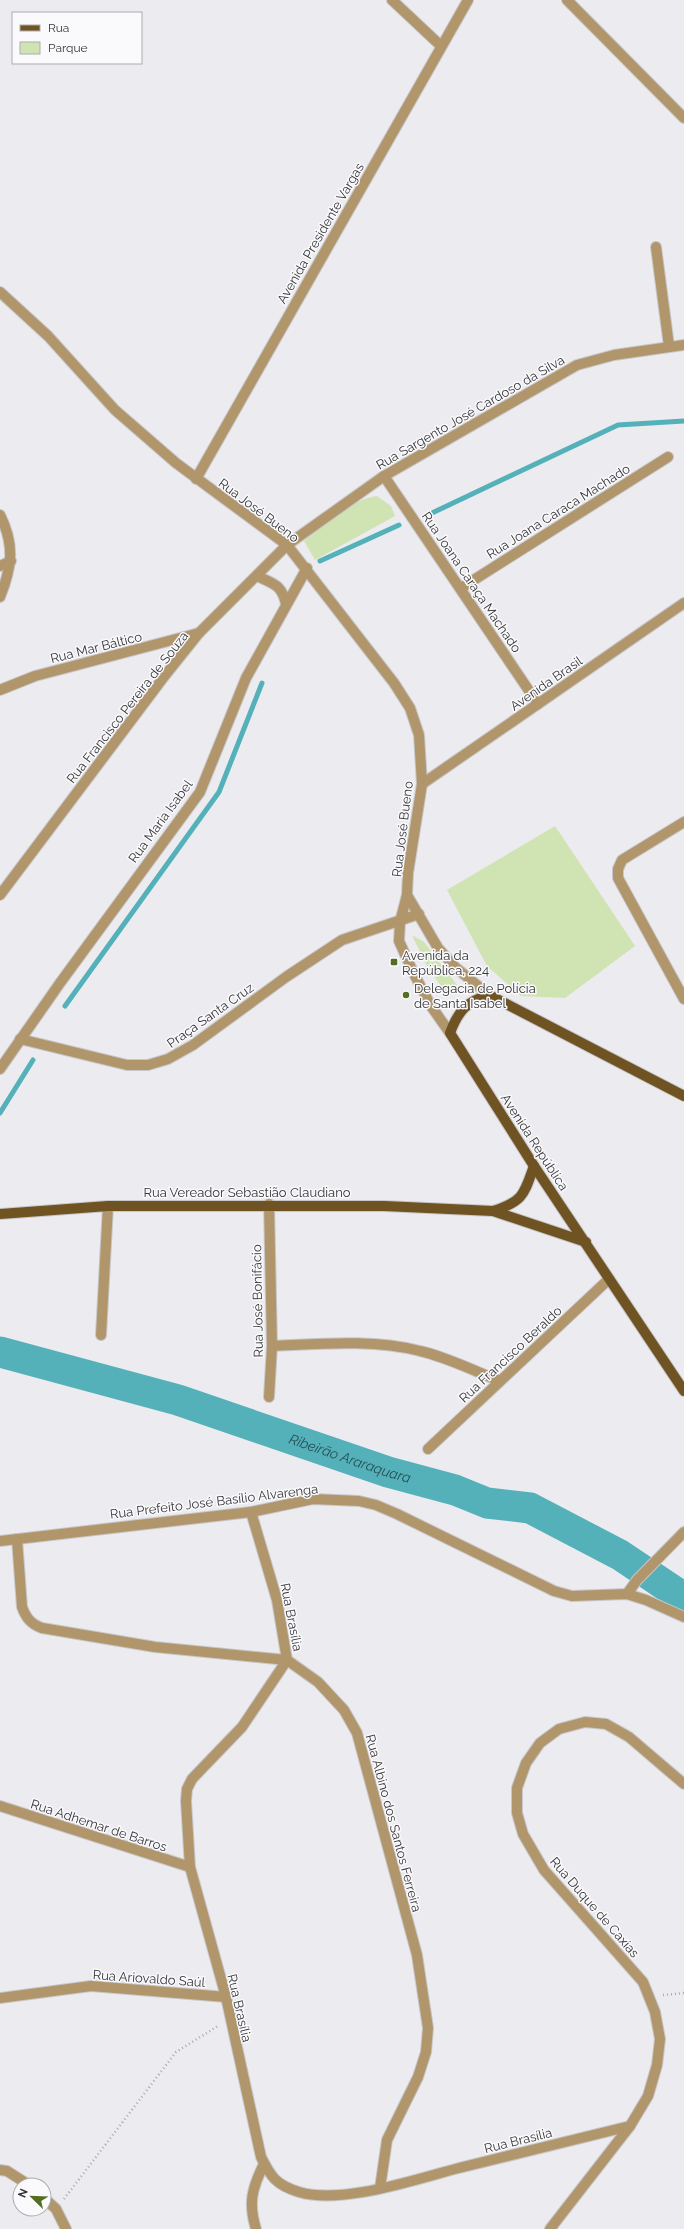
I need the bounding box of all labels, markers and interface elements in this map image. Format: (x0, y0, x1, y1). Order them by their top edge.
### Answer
legend (12, 12, 142, 64)
text: Rua (48, 21, 69, 35)
text: Parque (48, 41, 88, 55)
street label: Avenida Presidente Vargas (274, 160, 367, 306)
street label: Rua Sargento José Cardoso da Silva (373, 352, 567, 473)
street label: Rua Joana Caraca Machado (484, 461, 633, 562)
street label: Rua José Bueno (216, 475, 302, 546)
street label: Rua Joana Caraça Machado (419, 509, 524, 656)
street label: Rua Francisco Pereira de Souza (63, 628, 191, 786)
street label: Rua Mar Báltico (49, 629, 144, 666)
street label: Avenida Brasil (507, 653, 586, 714)
street label: Rua Maria Isabel (125, 777, 196, 866)
street label: Rua José Bueno (389, 780, 416, 878)
place label: Avenida da República, 224 (402, 948, 489, 978)
marker: Avenida da República, 224 (389, 957, 399, 967)
street label: Praça Santa Cruz (164, 980, 256, 1051)
place label: Delegacia de Polícia de Santa Isabel (414, 981, 536, 1011)
marker: Delegacia de Polícia de Santa Isabel (401, 990, 411, 1000)
street label: Avenida República (498, 1091, 571, 1193)
street label: Rua Vereador Sebastião Claudiano (144, 1185, 351, 1200)
street label: Rua José Bonifácio (249, 1244, 266, 1358)
street label: Rua Francisco Beraldo (456, 1303, 565, 1406)
water label: Ribeirão Araraquara (287, 1431, 413, 1486)
street label: Rua Prefeito José Basílio Alvarenga (109, 1481, 319, 1522)
street label: Rua Brasília (278, 1582, 305, 1653)
street label: Rua Albino dos Santos Ferreira (363, 1733, 424, 1914)
street label: Rua Adhemar de Barros (29, 1796, 169, 1855)
street label: Rua Duque de Caxias (547, 1854, 642, 1961)
street label: Rua Ariovaldo Saúl (92, 1967, 206, 1990)
street label: Rua Brasília (224, 1973, 255, 2044)
street label: Rua Brasília (483, 2125, 554, 2156)
north arrow (12, 2177, 52, 2217)
text: N (16, 2187, 31, 2200)

